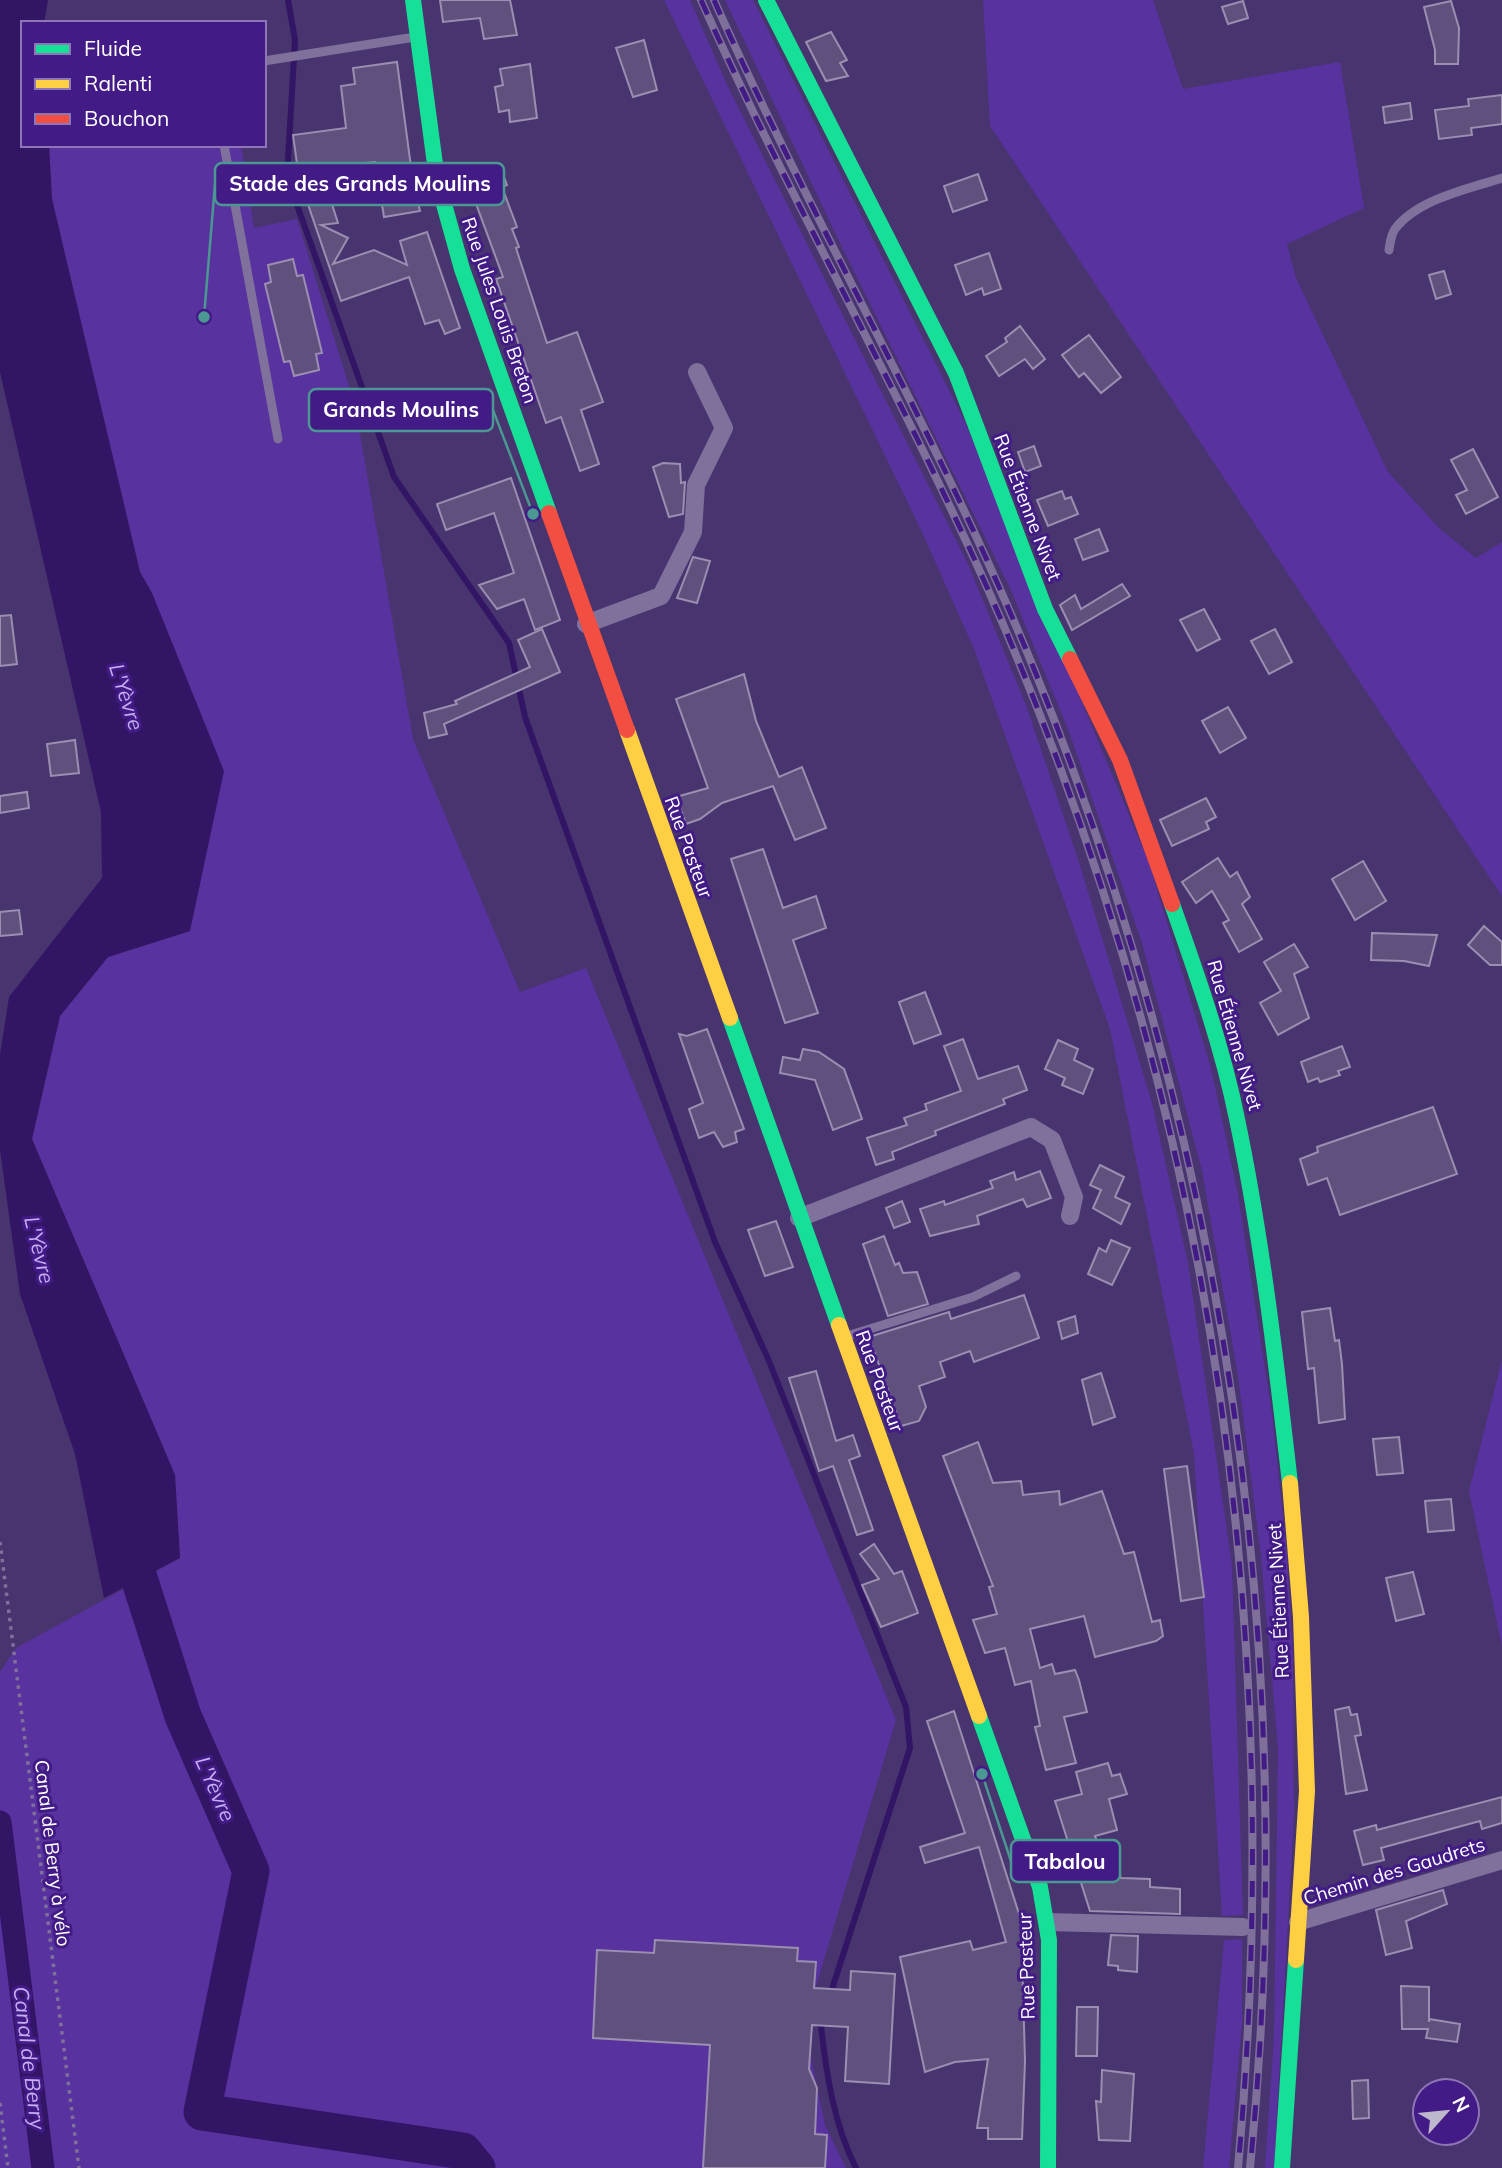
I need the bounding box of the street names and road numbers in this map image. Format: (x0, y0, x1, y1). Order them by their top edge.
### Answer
street label: Rue Jules Louis Breton (457, 214, 543, 406)
street label: Rue Étienne Nivet (989, 430, 1067, 584)
street label: Rue Pasteur (659, 793, 719, 901)
street label: Rue Étienne Nivet (1202, 957, 1268, 1113)
street label: Rue Pasteur (850, 1327, 910, 1435)
street label: Rue Étienne Nivet (1262, 1523, 1294, 1679)
street label: Canal de Berry à vélo (30, 1758, 76, 1948)
street label: Chemin des Gaudrets (1300, 1832, 1488, 1910)
street label: Rue Pasteur (1012, 1912, 1040, 2020)

